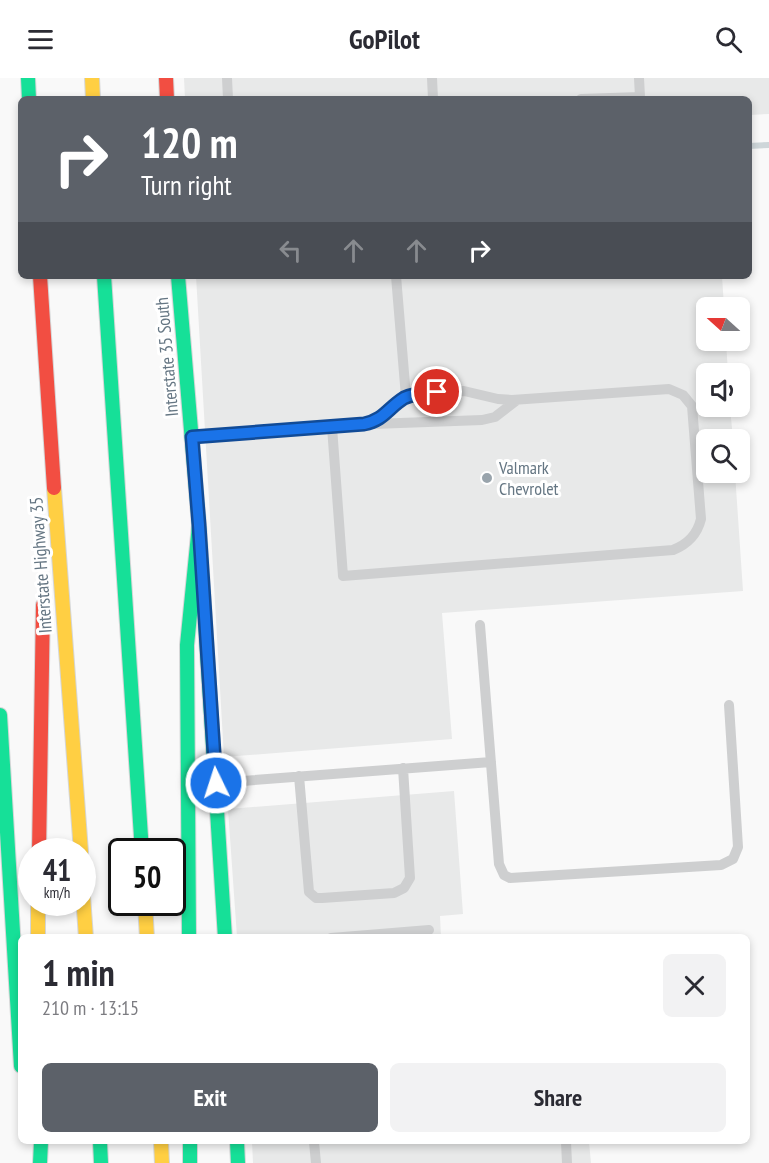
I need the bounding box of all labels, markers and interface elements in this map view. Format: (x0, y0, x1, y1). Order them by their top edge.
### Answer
text: GoPilot (349, 22, 420, 56)
icon: menu (24, 23, 57, 56)
icon: search (712, 23, 745, 56)
text: 120 m (141, 115, 238, 170)
icon: right (42, 120, 120, 198)
text: Turn right (141, 168, 232, 202)
icon: left (274, 234, 307, 267)
icon: ahead (337, 234, 370, 267)
icon: ahead (400, 234, 433, 267)
icon: right (463, 234, 496, 267)
street label: Interstate 35 South (150, 296, 183, 418)
north arrow (696, 297, 750, 351)
map controls (696, 297, 750, 483)
button: sound (696, 363, 750, 417)
pin (411, 366, 462, 417)
icon: arrive (420, 375, 453, 408)
button: search (696, 429, 750, 483)
place label: Valmark Chevrolet (498, 456, 559, 500)
marker: Valmark Chevrolet (480, 471, 494, 485)
street label: Interstate Highway 35 (24, 496, 57, 634)
position arrow (184, 751, 248, 815)
speed limit sign: 50 (108, 838, 186, 916)
text: 41 (43, 850, 71, 889)
text: km/h (44, 883, 70, 902)
text: 1 min (42, 949, 115, 996)
button: close (663, 954, 726, 1017)
text: 210 m · 13:15 (42, 995, 139, 1021)
button: Exit (42, 1063, 378, 1132)
button: Share (390, 1063, 726, 1132)

